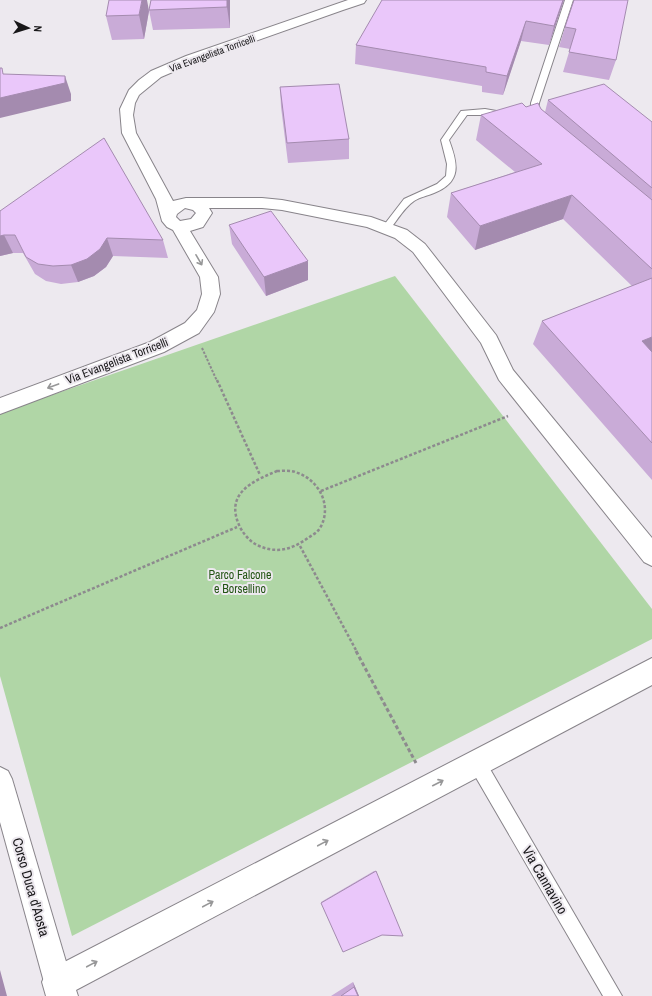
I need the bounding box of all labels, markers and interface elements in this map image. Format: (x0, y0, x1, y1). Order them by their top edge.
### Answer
north arrow (8, 8, 48, 48)
text: N (31, 25, 45, 32)
street label: Via Evangelista Torricelli (167, 32, 257, 75)
one-way arrow (195, 254, 203, 266)
street label: Via Evangelista Torricelli (63, 334, 171, 388)
one-way arrow (47, 383, 59, 391)
park label: Parco Falcone e Borsellino (209, 567, 271, 597)
one-way arrow (432, 779, 444, 786)
street label: Corso Duca d'Aosta (8, 836, 54, 939)
one-way arrow (317, 839, 329, 847)
street label: Via Cannavino (518, 843, 572, 917)
one-way arrow (201, 899, 213, 907)
one-way arrow (86, 960, 98, 967)

